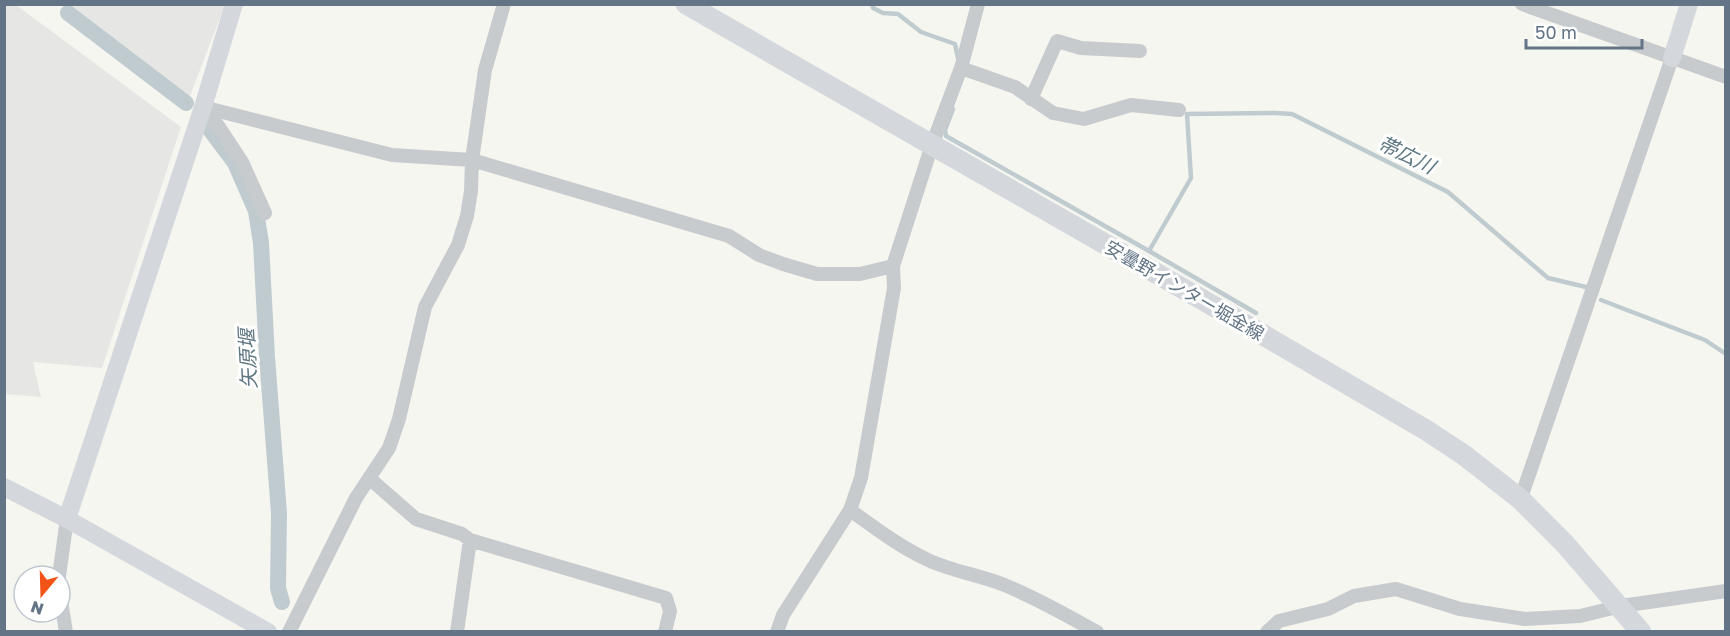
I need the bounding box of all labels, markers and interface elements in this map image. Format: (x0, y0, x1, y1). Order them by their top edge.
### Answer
scale bar (1526, 12, 1642, 50)
text: 50 m (1535, 21, 1577, 43)
water label: 帯広川 (1375, 130, 1441, 179)
street label: 安曇野インター堀金線 (1102, 235, 1268, 345)
water label: 矢原堰 (233, 324, 261, 390)
north arrow (12, 564, 72, 624)
text: N (28, 597, 46, 620)

